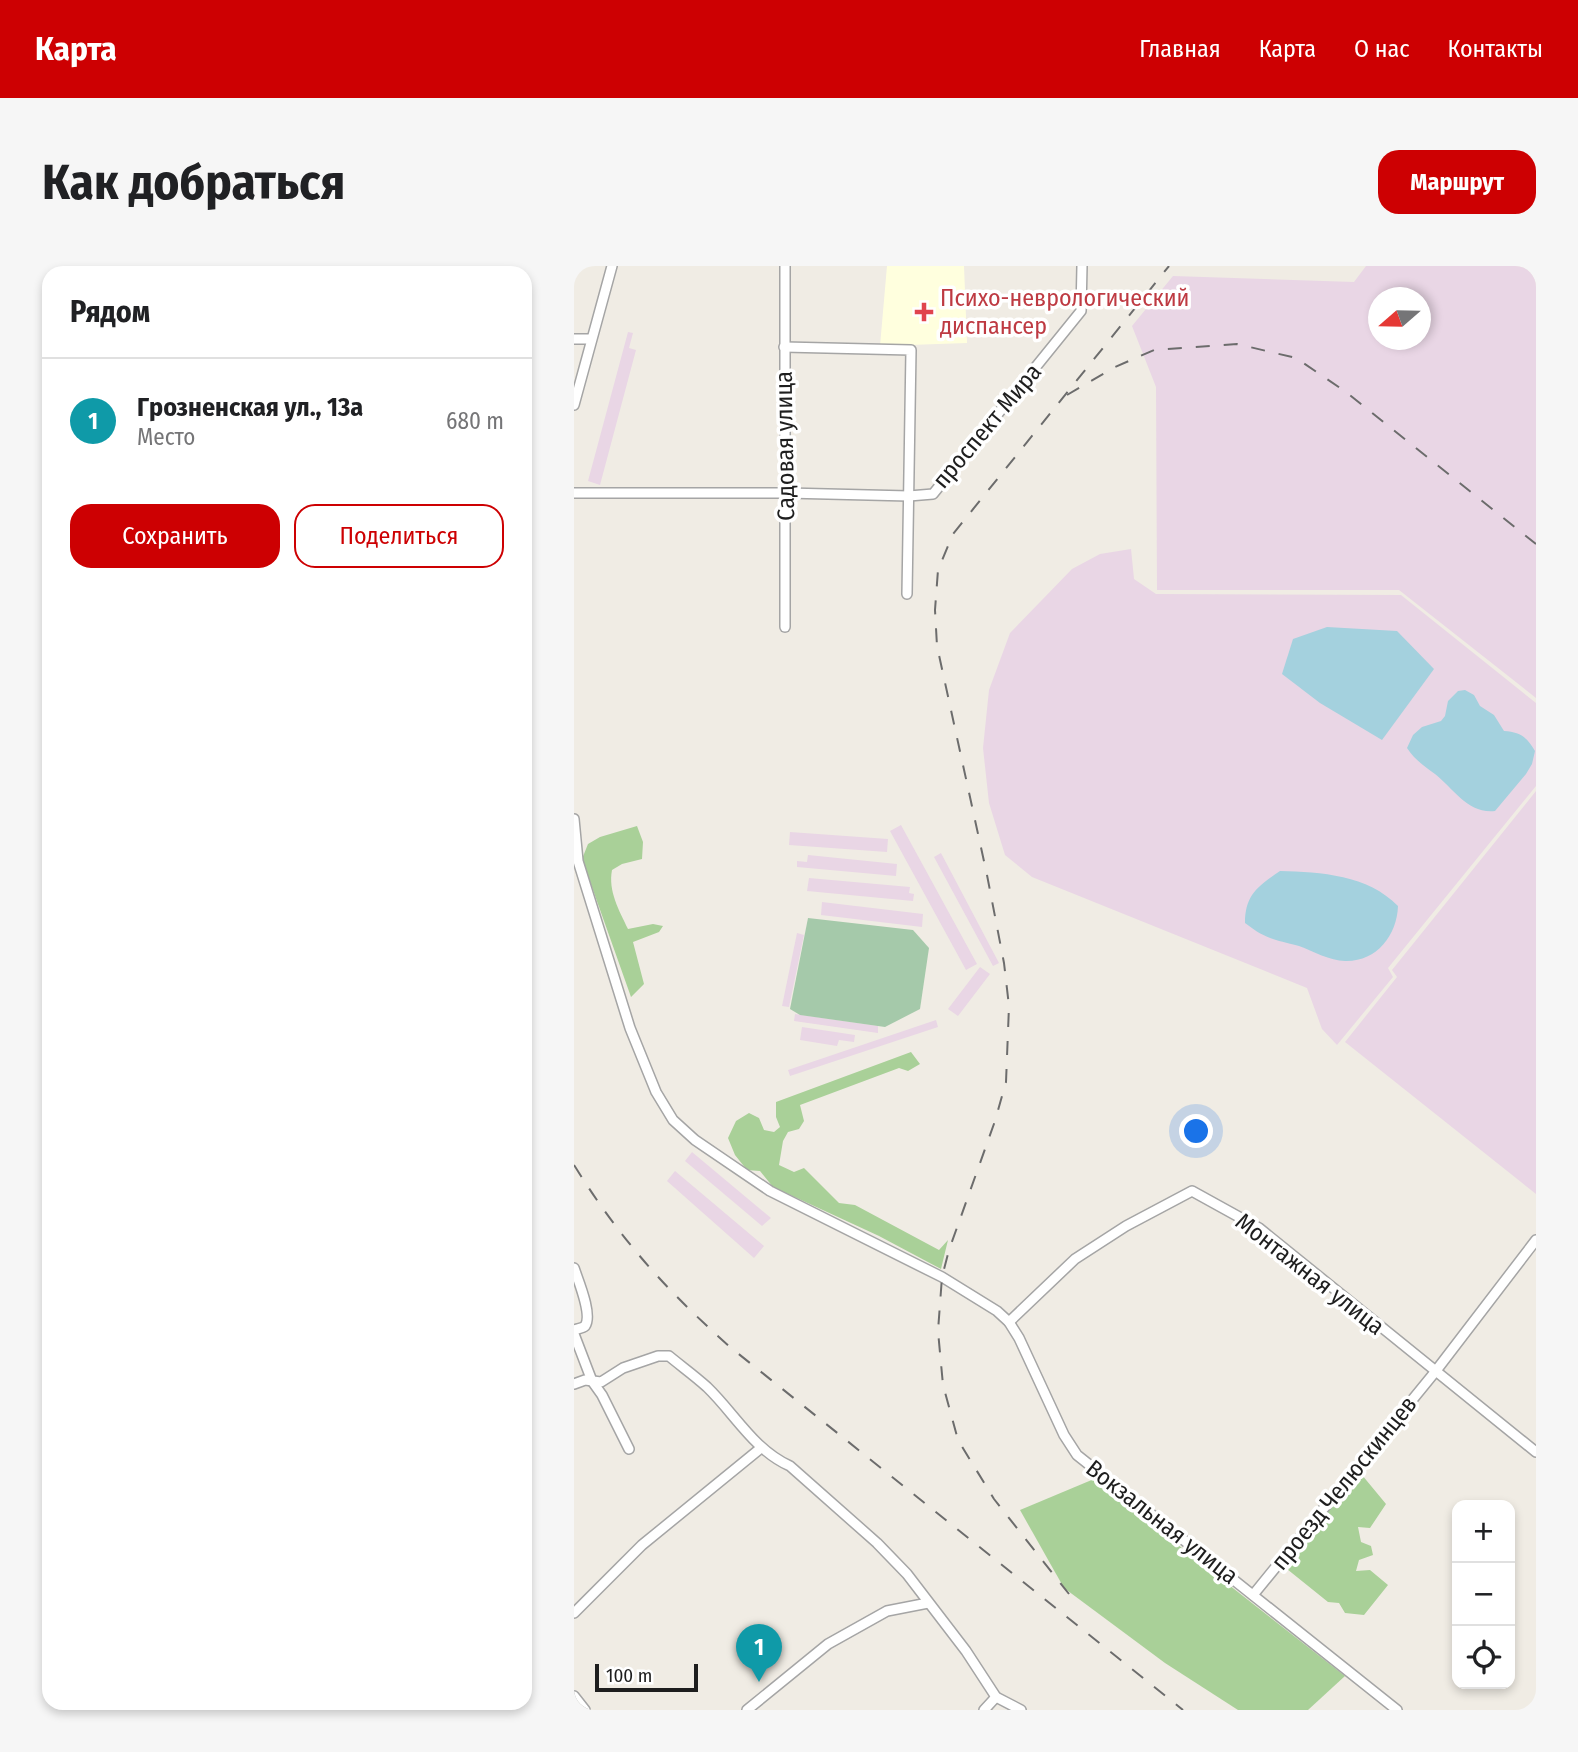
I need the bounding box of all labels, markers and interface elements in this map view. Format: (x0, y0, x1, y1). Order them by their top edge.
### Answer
text: Карта (35, 29, 117, 69)
text: Главная (1139, 35, 1221, 63)
text: Карта (1259, 35, 1316, 63)
text: О нас (1354, 35, 1409, 63)
text: Контакты (1447, 35, 1543, 63)
button: Маршрут (1378, 150, 1536, 214)
text: Как добраться (42, 153, 345, 212)
place label: Психо-неврологический диспансер (940, 284, 1189, 340)
north arrow (1368, 287, 1431, 350)
text: Рядом (70, 294, 150, 330)
marker: Психо-неврологический диспансер (914, 302, 934, 322)
street label: проспект Мира (927, 358, 1047, 494)
street label: Садовая улица (770, 371, 800, 521)
text: Грозненская ул., 13а (137, 392, 363, 423)
text: 1 (88, 407, 98, 435)
text: 680 m (446, 407, 504, 435)
text: Место (137, 423, 195, 451)
button: Сохранить (70, 504, 280, 568)
button: Поделиться (294, 504, 504, 568)
your location (1179, 1114, 1213, 1148)
street label: Монтажная улица (1230, 1207, 1390, 1341)
street label: проезд Челюскинцев (1265, 1391, 1423, 1575)
street label: Вокзальная улица (1081, 1454, 1243, 1590)
map controls (1452, 1500, 1515, 1689)
button: + (1452, 1500, 1515, 1563)
button: − (1452, 1563, 1515, 1626)
pin: 1 (736, 1624, 782, 1682)
button: locate (1452, 1626, 1515, 1689)
scale bar (595, 1661, 698, 1693)
text: 100 m (606, 1664, 652, 1687)

